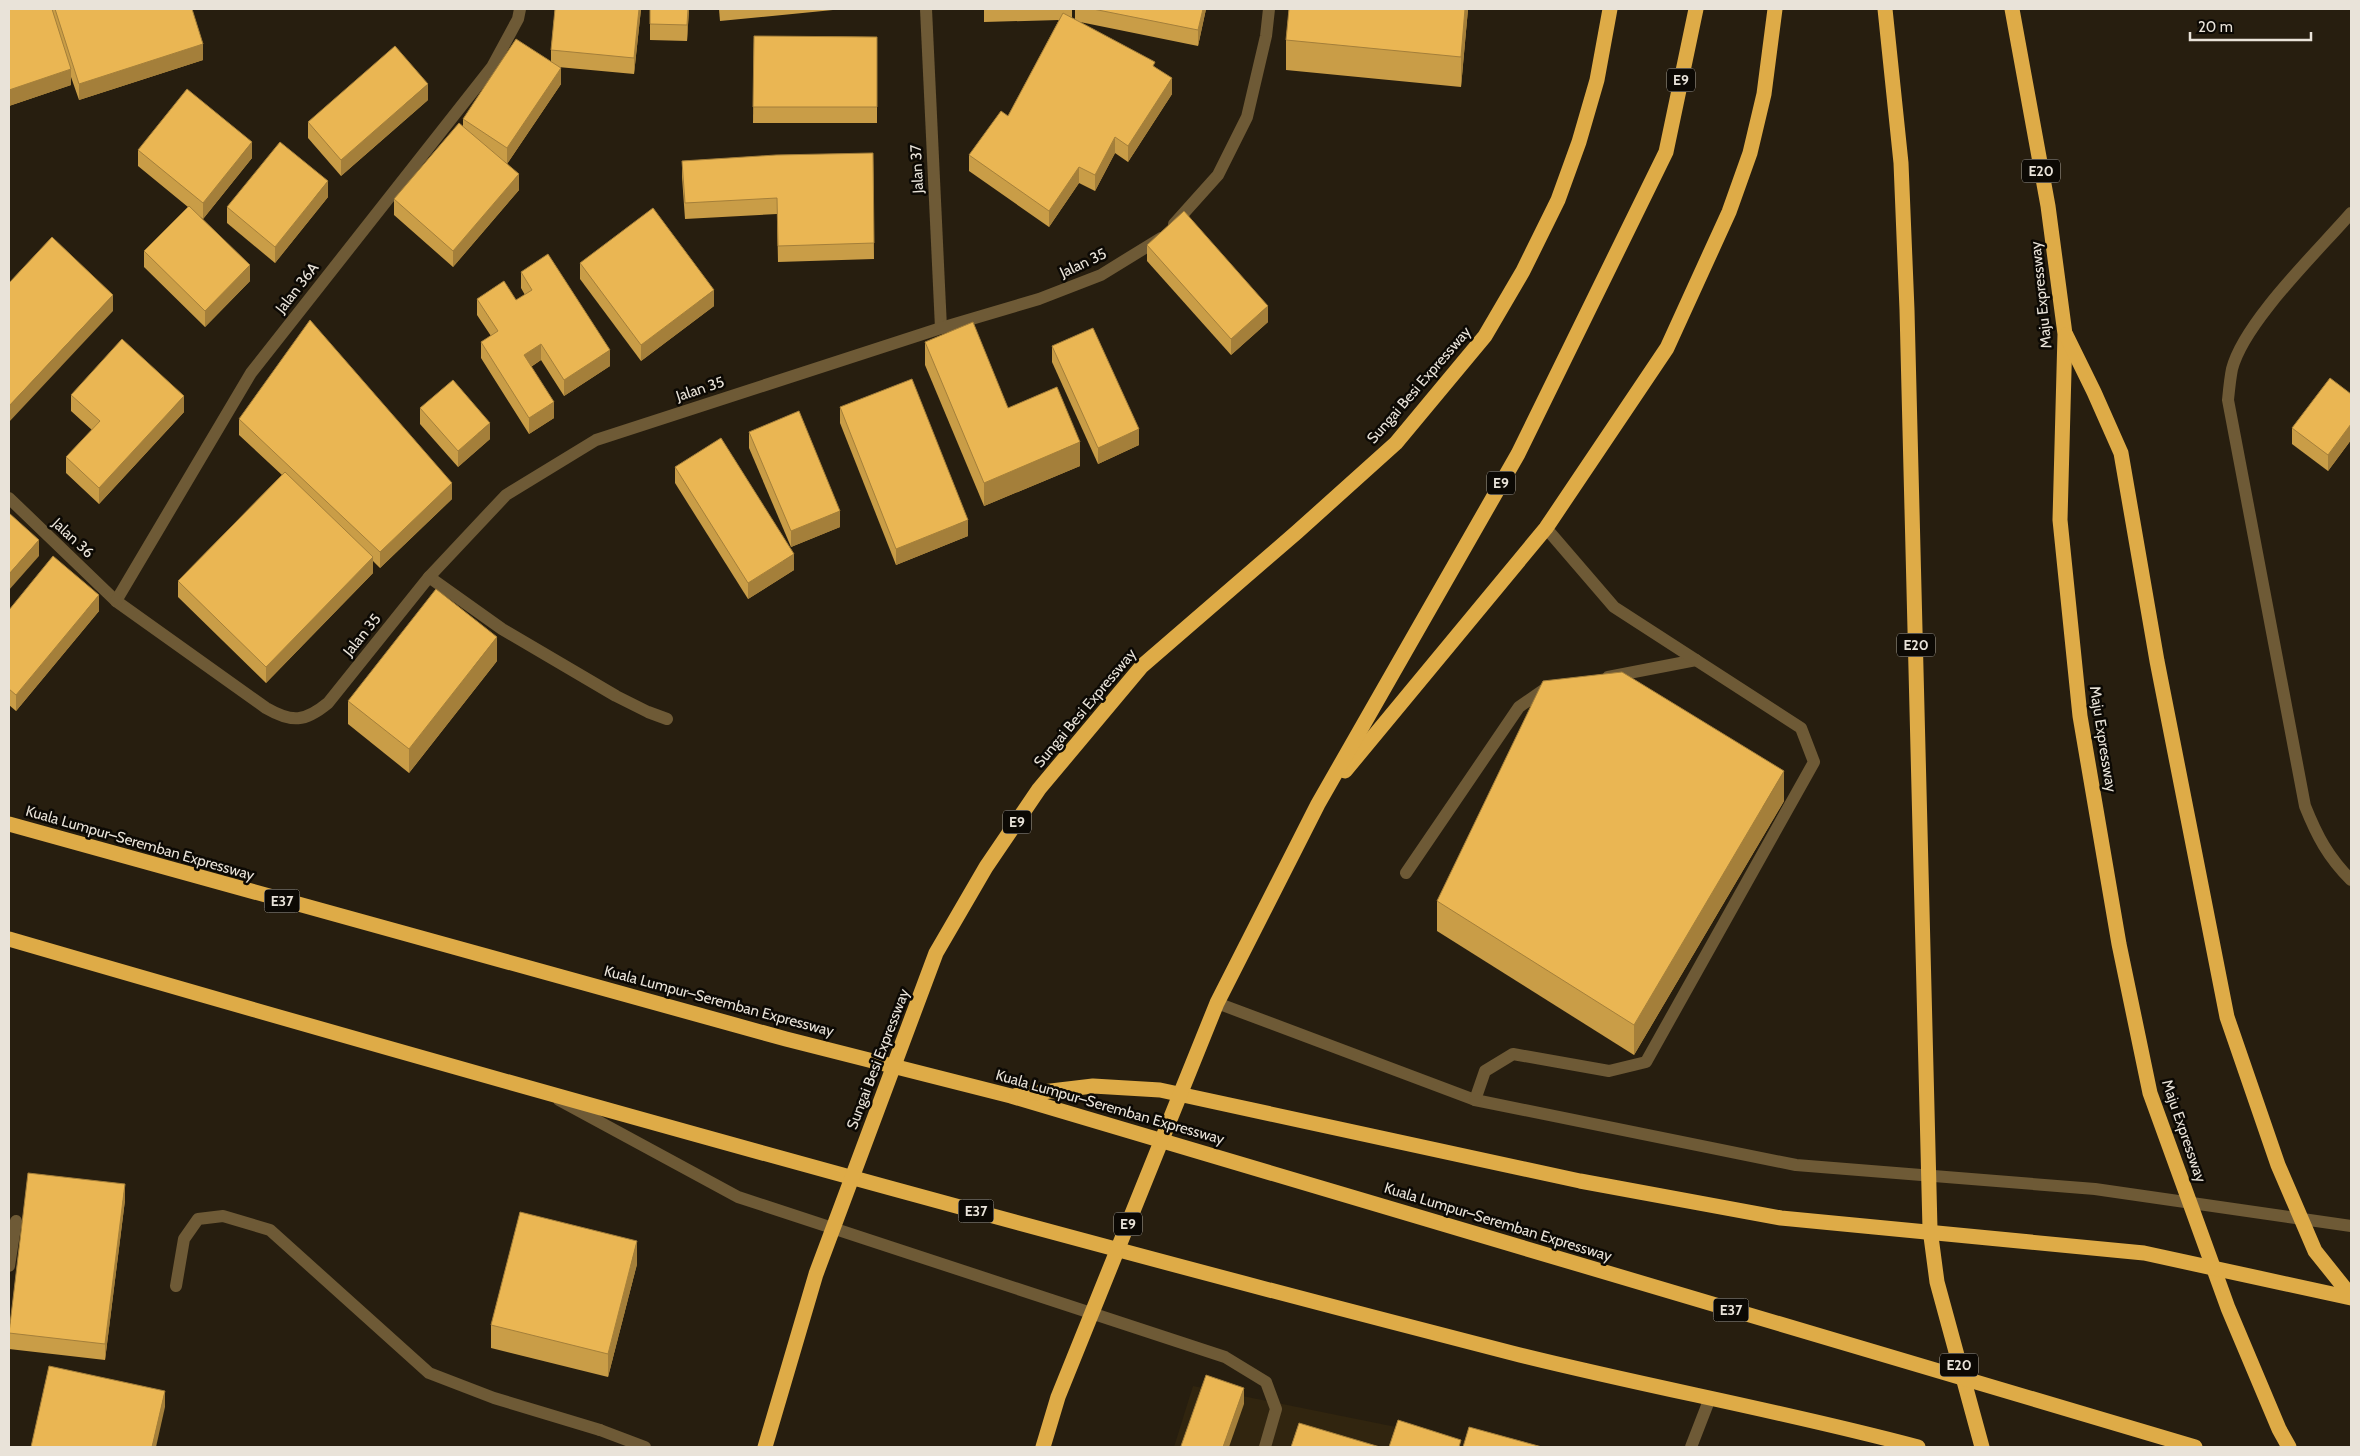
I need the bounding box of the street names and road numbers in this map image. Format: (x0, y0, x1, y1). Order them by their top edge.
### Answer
road number: E9 (1667, 68, 1695, 92)
street label: Jalan 37 (907, 144, 927, 195)
road number: E20 (2022, 160, 2060, 182)
street label: Maju Expressway (2026, 240, 2056, 349)
street label: Jalan 35 (1056, 244, 1109, 282)
street label: Jalan 36A (271, 259, 323, 318)
street label: Sungai Besi Expressway (1363, 322, 1475, 447)
street label: Jalan 35 (673, 373, 726, 406)
road number: E9 (1487, 472, 1515, 494)
street label: Jalan 36 (48, 514, 97, 562)
street label: Jalan 35 (339, 610, 385, 661)
road number: E20 (1897, 634, 1935, 656)
street label: Sungai Besi Expressway (1030, 645, 1140, 771)
street label: Maju Expressway (2086, 685, 2120, 794)
street label: Kuala Lumpur–Seremban Expressway (24, 802, 257, 884)
road number: E9 (1003, 810, 1031, 834)
road number: E37 (264, 889, 300, 912)
street label: Kuala Lumpur–Seremban Expressway (602, 962, 836, 1040)
street label: Sungai Besi Expressway (843, 986, 913, 1132)
street label: Kuala Lumpur–Seremban Expressway (994, 1066, 1227, 1148)
street label: Maju Expressway (2158, 1077, 2210, 1185)
street label: Kuala Lumpur–Seremban Expressway (1382, 1179, 1614, 1265)
road number: E37 (958, 1200, 994, 1222)
road number: E9 (1114, 1212, 1142, 1236)
road number: E37 (1714, 1298, 1748, 1322)
road number: E20 (1940, 1354, 1978, 1376)

